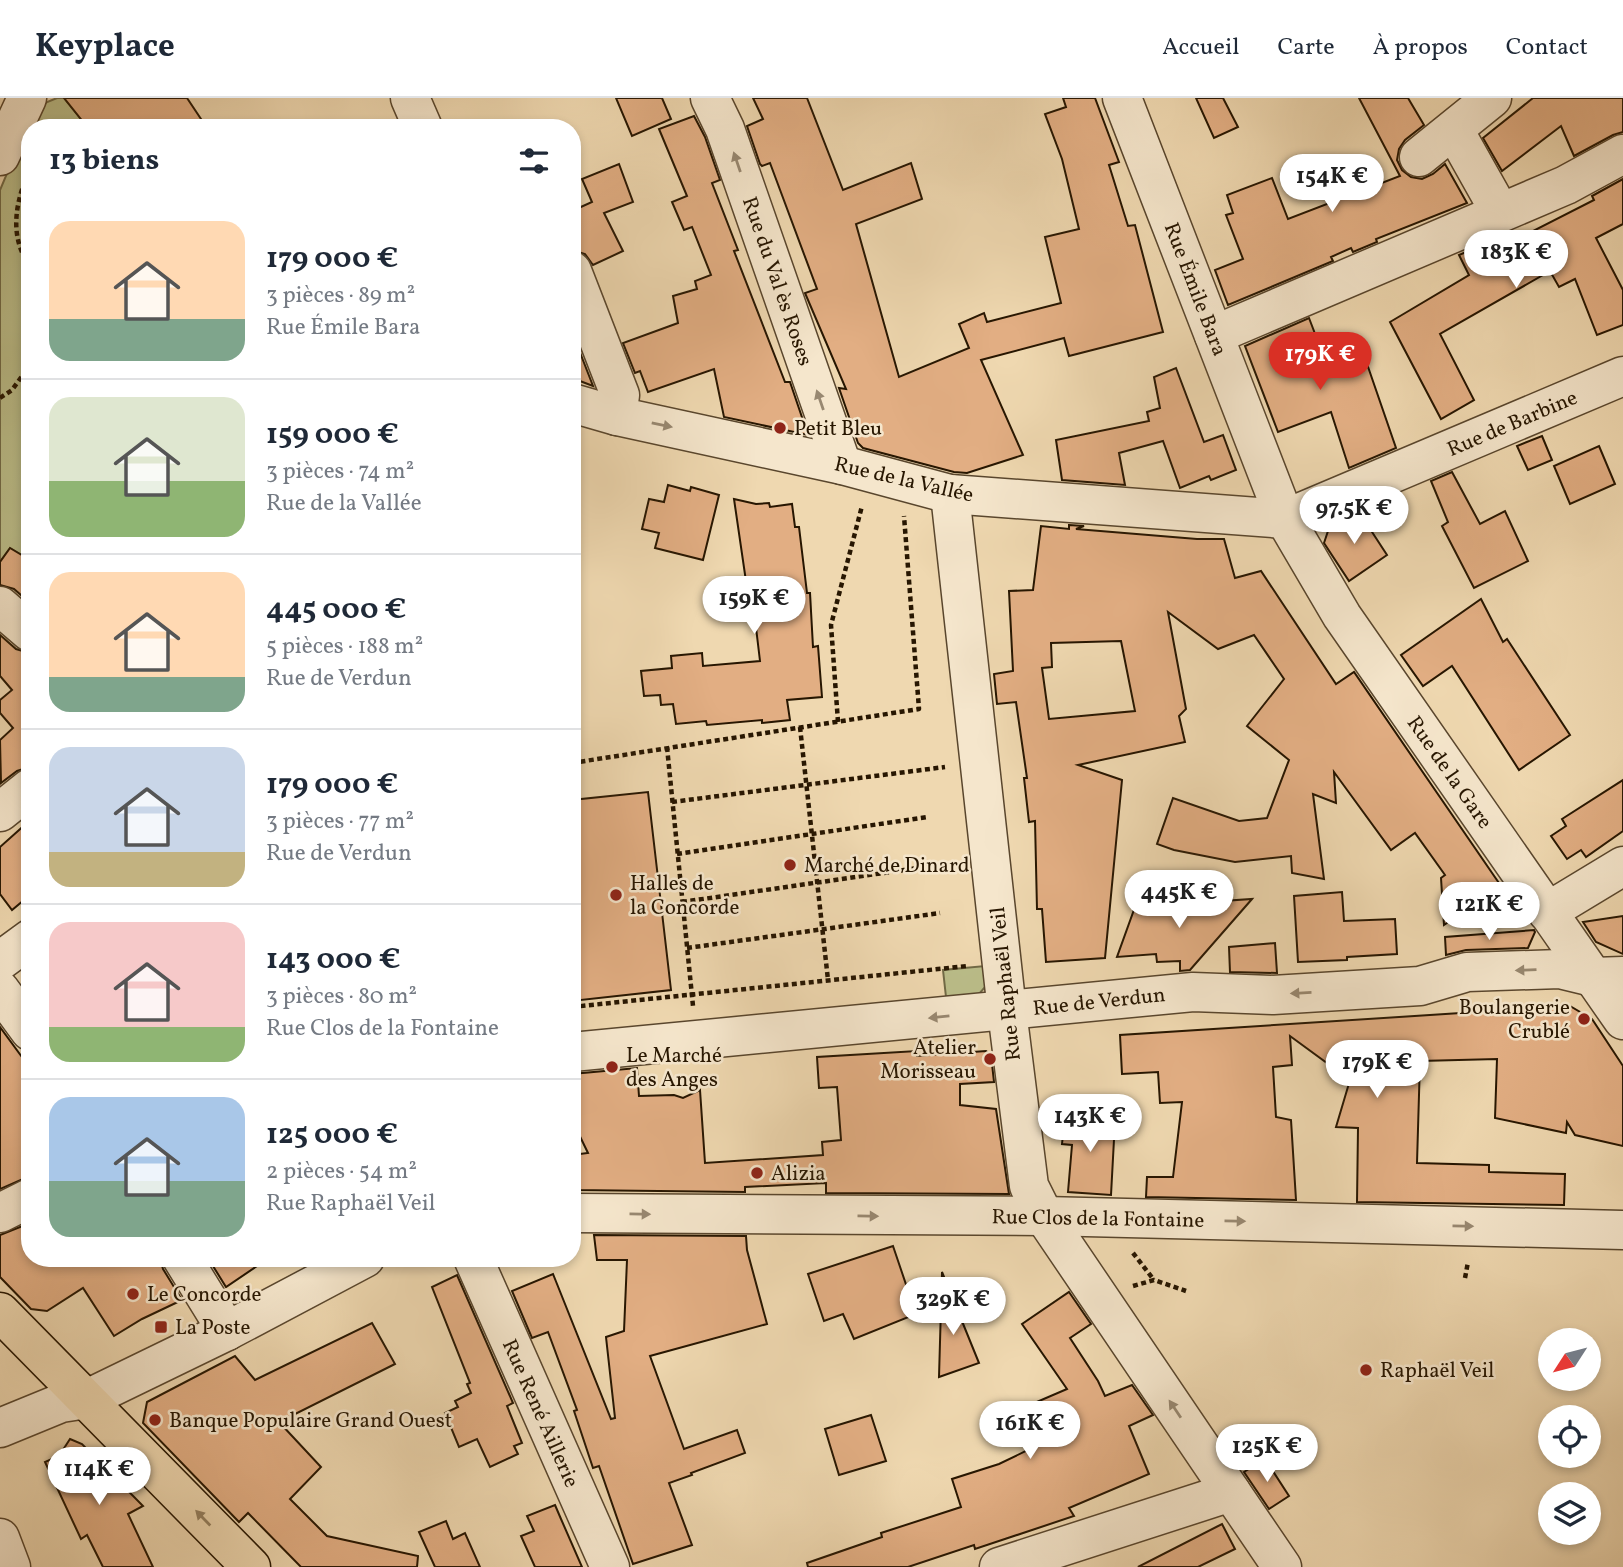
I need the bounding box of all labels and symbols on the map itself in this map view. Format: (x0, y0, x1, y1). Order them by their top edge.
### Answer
one-way arrow (731, 152, 742, 173)
pin: 154K € (1275, 155, 1389, 214)
street label: Rue du Val ès Roses (734, 193, 819, 370)
street label: Rue Émile Bara (1156, 218, 1233, 361)
pin: 183K € (1459, 230, 1573, 290)
pin: 179K € (1263, 332, 1377, 392)
street label: Rue de Barbine (1443, 384, 1582, 465)
one-way arrow (814, 390, 825, 411)
place label: Petit Bleu (794, 415, 882, 444)
one-way arrow (651, 420, 673, 431)
marker: Petit Bleu (772, 420, 788, 436)
street label: Rue de la Vallée (831, 450, 976, 511)
pin: 97.5K € (1289, 486, 1419, 546)
pin: 159K € (697, 576, 811, 636)
street label: Rue de la Gare (1399, 711, 1498, 835)
place label: Marché de Dinard (804, 852, 970, 881)
marker: Marché de Dinard (782, 857, 798, 873)
place label: Halles de la Concorde (630, 870, 740, 923)
pin: 445K € (1122, 870, 1236, 930)
pin: 121K € (1432, 882, 1546, 942)
marker: Halles de la Concorde (608, 887, 624, 903)
street label: Rue Raphaël Veil (984, 905, 1029, 1062)
one-way arrow (1515, 964, 1537, 975)
street label: Rue de Verdun (1031, 981, 1167, 1024)
one-way arrow (1290, 988, 1312, 999)
place label: Boulangerie Crublé (1459, 994, 1570, 1047)
marker: Boulangerie Crublé (1576, 1011, 1592, 1027)
one-way arrow (928, 1012, 950, 1023)
place label: Atelier Morisseau (880, 1034, 976, 1087)
pin: 179K € (1320, 1040, 1434, 1100)
place label: Le Marché des Anges (626, 1042, 722, 1095)
marker: Atelier Morisseau (982, 1051, 998, 1067)
marker: Le Marché des Anges (604, 1059, 620, 1075)
pin: 143K € (1033, 1094, 1147, 1154)
place label: Alizia (771, 1160, 826, 1189)
marker: Alizia (749, 1165, 765, 1181)
street label: Rue Clos de la Fontaine (991, 1203, 1205, 1236)
one-way arrow (630, 1208, 652, 1219)
one-way arrow (857, 1210, 879, 1222)
one-way arrow (1224, 1215, 1246, 1226)
one-way arrow (1452, 1221, 1474, 1232)
pin: 329K € (896, 1278, 1010, 1337)
place label: Le Concorde (147, 1281, 262, 1310)
marker: Le Concorde (125, 1286, 141, 1302)
place label: La Poste (175, 1314, 251, 1343)
marker: La Poste (153, 1319, 169, 1335)
north arrow (1538, 1328, 1601, 1391)
street label: Rue René Aillerie (494, 1335, 585, 1492)
place label: Raphaël Veil (1380, 1357, 1494, 1386)
marker: Raphaël Veil (1358, 1362, 1374, 1378)
one-way arrow (1168, 1400, 1182, 1418)
pin: 161K € (973, 1402, 1087, 1461)
place label: Banque Populaire Grand Ouest (169, 1407, 452, 1436)
marker: Banque Populaire Grand Ouest (147, 1412, 163, 1428)
pin: 125K € (1210, 1424, 1324, 1484)
pin: 114K € (42, 1448, 156, 1507)
one-way arrow (195, 1510, 211, 1526)

